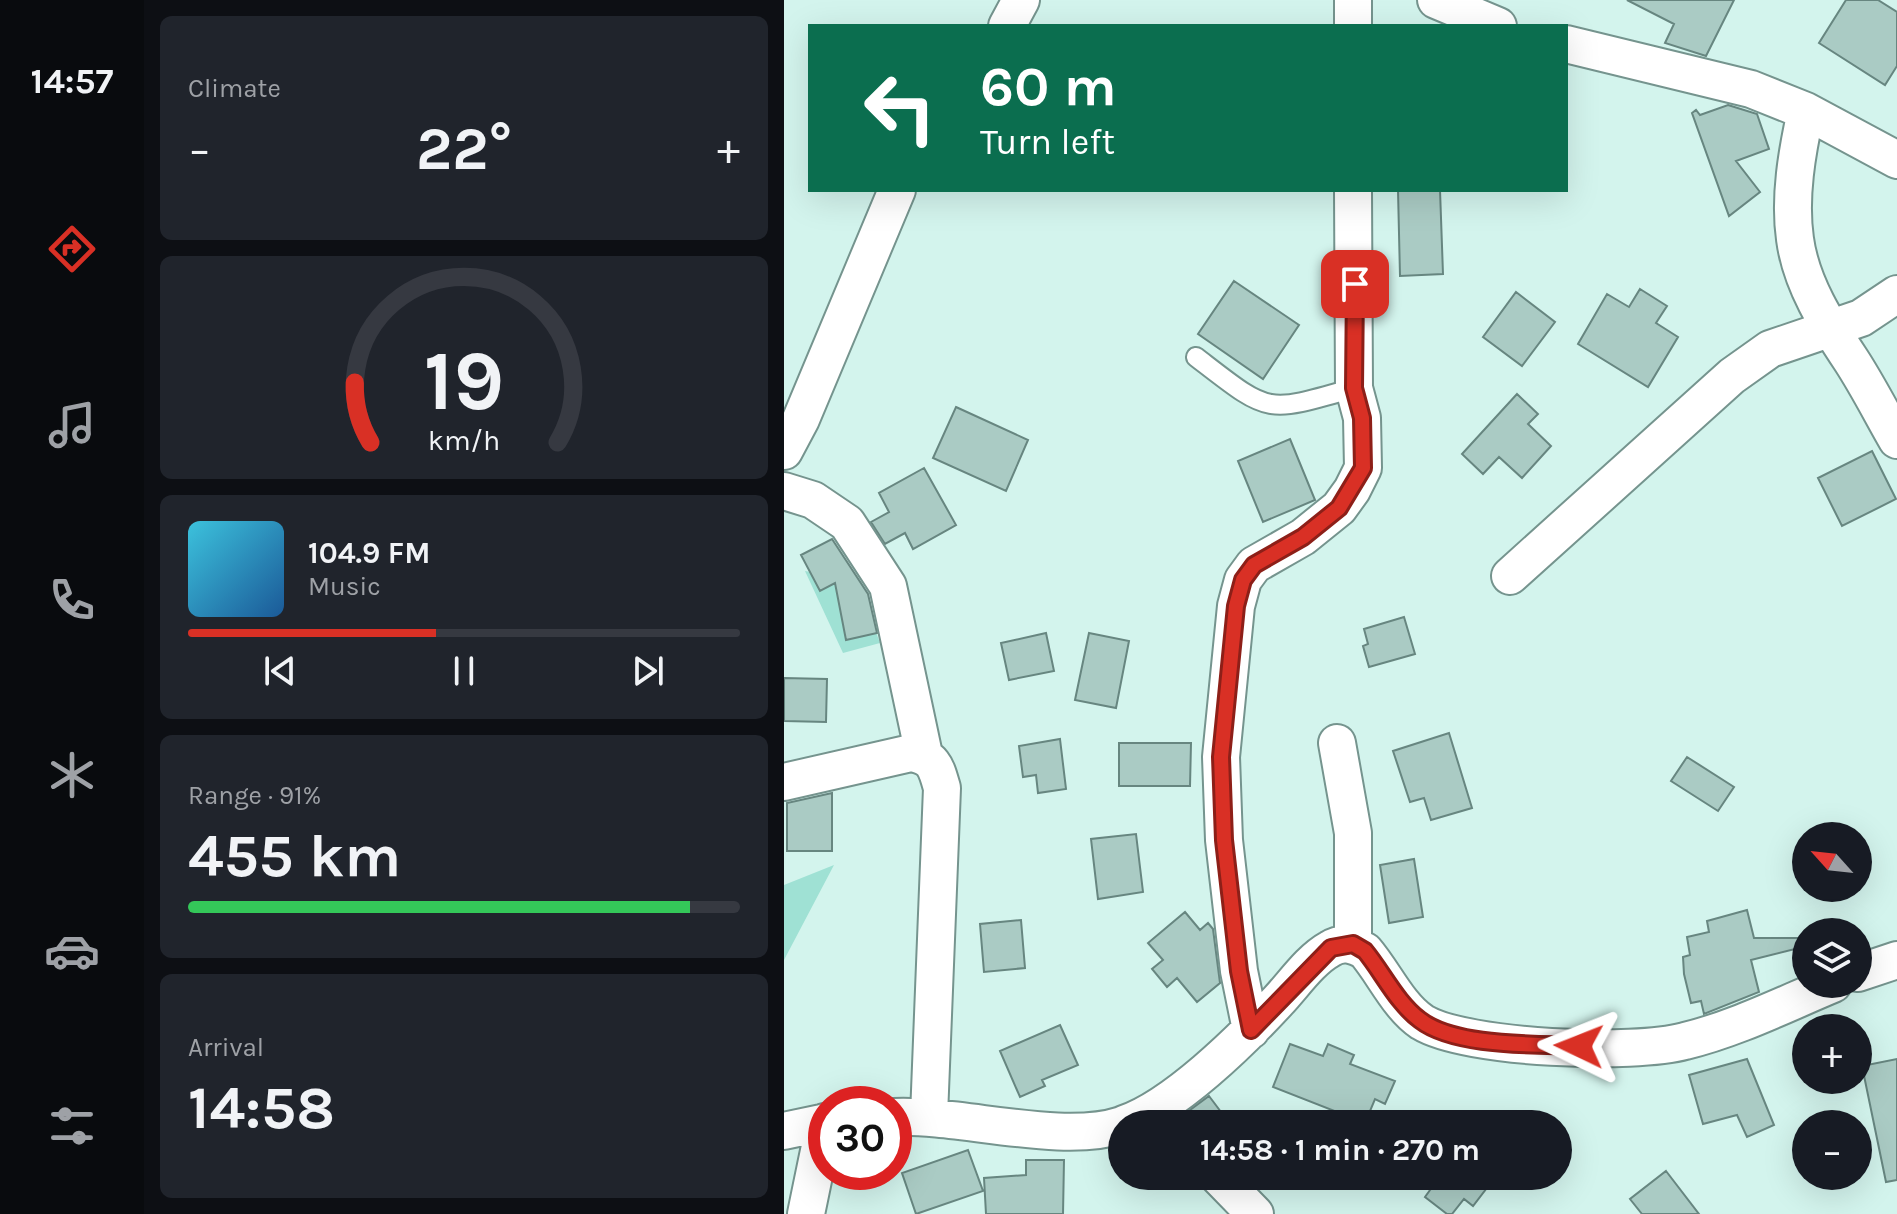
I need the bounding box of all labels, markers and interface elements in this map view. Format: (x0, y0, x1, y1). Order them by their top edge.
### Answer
text: 60 m (980, 54, 1117, 119)
icon: left (848, 56, 952, 160)
text: 14:57 (31, 60, 113, 102)
text: Climate (188, 73, 281, 104)
text: 22° (416, 114, 512, 184)
text: Turn left (980, 121, 1115, 163)
text: − (188, 124, 211, 175)
text: + (717, 124, 740, 175)
icon: directions (44, 221, 100, 277)
pin (1321, 250, 1389, 318)
icon: arrive (1333, 262, 1377, 306)
text: 19 (424, 333, 504, 430)
icon: music (44, 397, 100, 453)
text: km/h (428, 425, 500, 458)
text: 104.9 FM (308, 535, 431, 571)
text: Music (308, 571, 381, 602)
icon: phone (44, 572, 100, 628)
icon: previous (258, 649, 302, 693)
icon: pause (442, 649, 486, 693)
icon: next (626, 649, 670, 693)
icon: climate (44, 747, 100, 803)
text: Range · 91% (188, 780, 321, 811)
text: 455 km (188, 821, 401, 891)
north arrow (1792, 822, 1872, 902)
map controls (1792, 822, 1872, 1190)
button: layers (1792, 918, 1872, 998)
icon: car (44, 923, 100, 979)
position arrow (1537, 1004, 1621, 1088)
button: + (1792, 1014, 1872, 1094)
text: Arrival (188, 1032, 264, 1063)
text: 14:58 (188, 1073, 335, 1143)
speed limit sign: 30 (808, 1086, 912, 1190)
icon: filters (44, 1098, 100, 1154)
button: − (1792, 1110, 1872, 1190)
text: 14:58 · 1 min · 270 m (1200, 1132, 1480, 1168)

